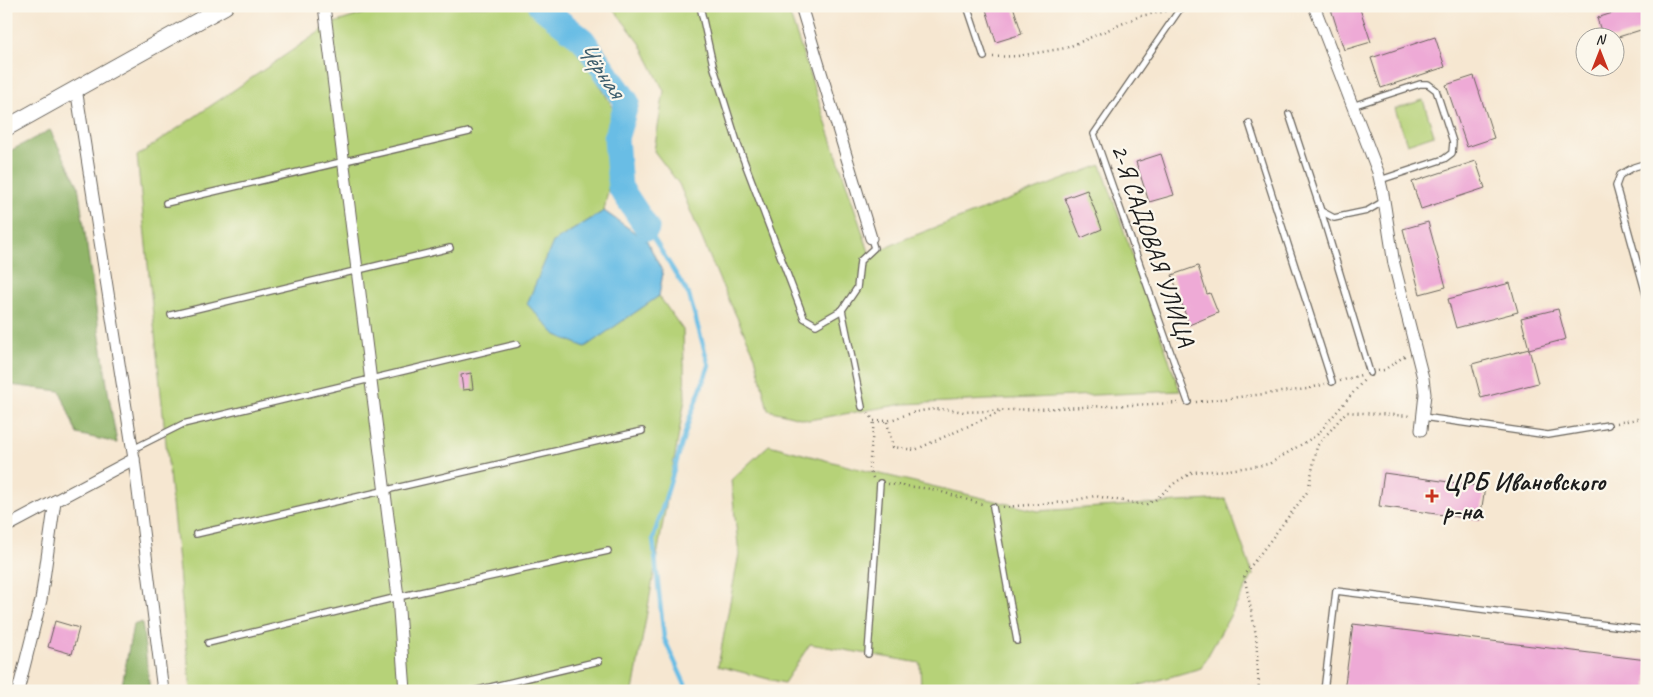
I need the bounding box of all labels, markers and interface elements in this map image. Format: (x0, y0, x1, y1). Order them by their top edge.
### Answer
north arrow (1576, 28, 1626, 78)
text: N (1596, 31, 1607, 48)
water label: Чёрная (569, 34, 635, 107)
street label: 2-Я САДОВАЯ УЛИЦА (1103, 140, 1203, 351)
place label: ЦРБ Ивановского р-на (1443, 466, 1607, 527)
marker: ЦРБ Ивановского р-на (1425, 489, 1439, 503)

